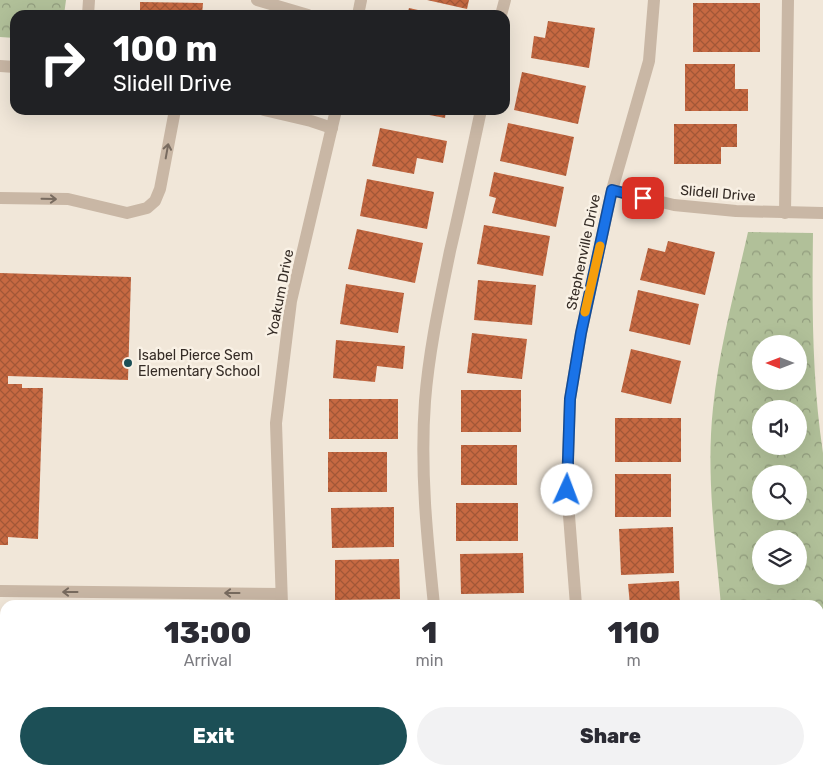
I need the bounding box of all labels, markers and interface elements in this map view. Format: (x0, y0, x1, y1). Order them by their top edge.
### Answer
text: 100 m (113, 28, 218, 70)
icon: right (30, 30, 95, 95)
text: Slidell Drive (113, 70, 232, 97)
one-way arrow (163, 144, 172, 160)
pin (622, 177, 664, 219)
street label: Slidell Drive (680, 182, 757, 205)
icon: arrive (629, 184, 657, 212)
street label: Stephenville Drive (563, 193, 604, 312)
one-way arrow (40, 194, 56, 204)
street label: Yoakum Drive (264, 248, 297, 338)
north arrow (752, 335, 808, 390)
map controls (752, 335, 807, 585)
place label: Isabel Pierce Sem Elementary School (138, 347, 260, 380)
marker: Isabel Pierce Sem Elementary School (122, 357, 134, 369)
button: sound (752, 400, 807, 455)
position arrow (540, 463, 592, 515)
button: search (752, 465, 807, 520)
button: layers (752, 530, 807, 585)
one-way arrow (62, 587, 78, 597)
one-way arrow (224, 588, 240, 598)
text: 13:00 (164, 615, 252, 651)
text: 1 (422, 615, 437, 651)
text: 110 (607, 615, 660, 651)
text: Arrival (184, 651, 232, 670)
text: min (416, 651, 443, 670)
text: m (627, 651, 641, 670)
button: Exit (20, 707, 407, 765)
button: Share (417, 707, 804, 765)

